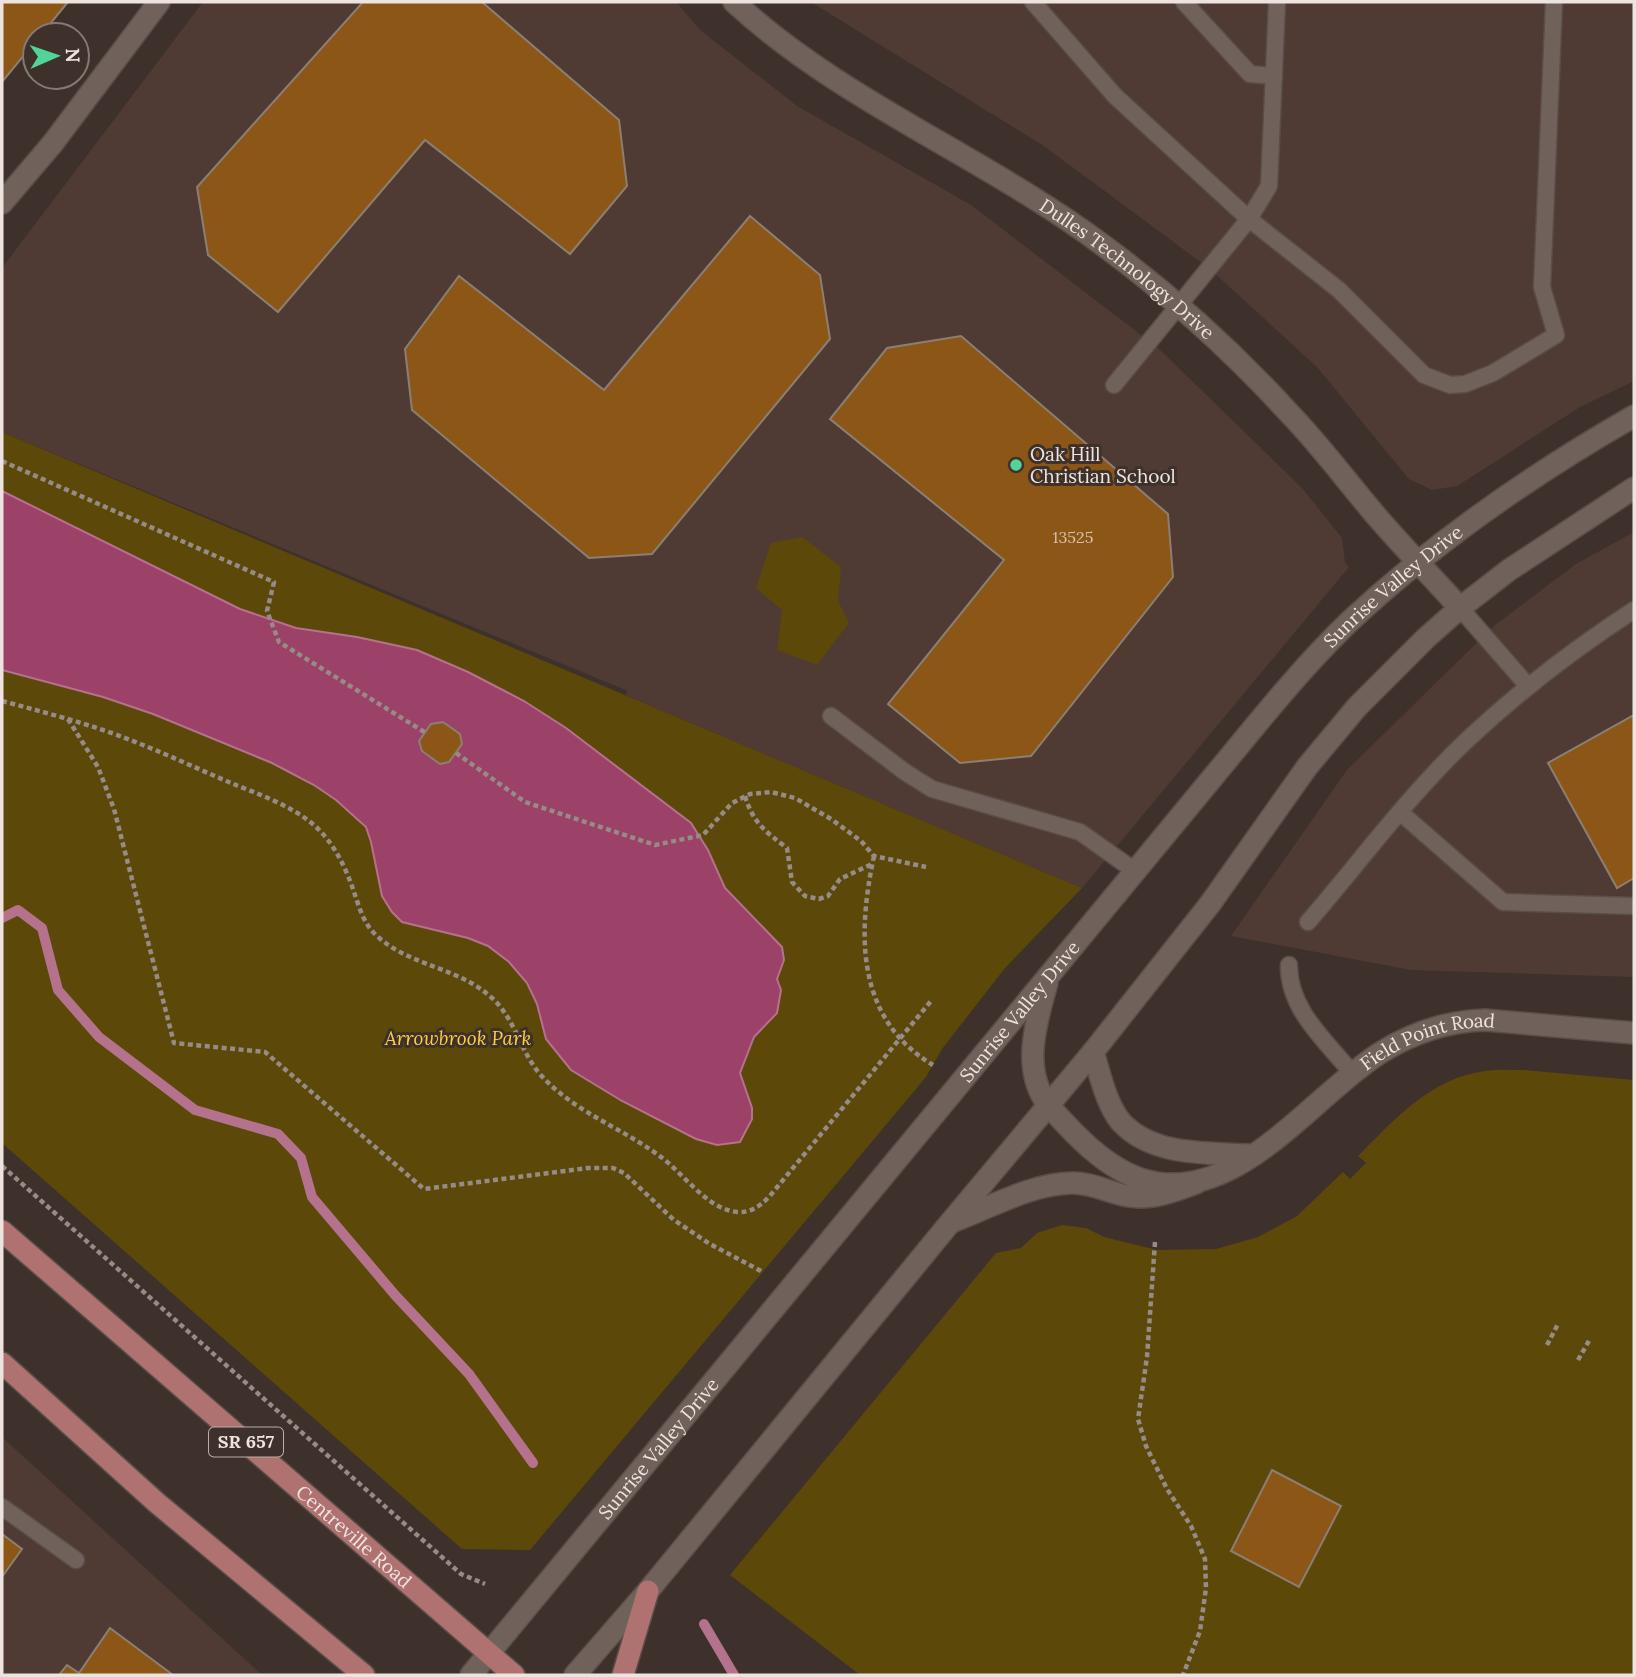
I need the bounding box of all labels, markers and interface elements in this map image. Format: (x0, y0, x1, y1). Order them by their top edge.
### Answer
north arrow (21, 21, 91, 91)
text: N (61, 48, 85, 63)
street label: Dulles Technology Drive (1035, 193, 1220, 344)
place label: Oak Hill Christian School (1030, 442, 1176, 488)
marker: Oak Hill Christian School (1008, 457, 1024, 473)
street label: Sunrise Valley Drive (1318, 520, 1467, 653)
house number: 13525 (1053, 527, 1093, 547)
street label: Sunrise Valley Drive (954, 936, 1085, 1087)
street label: Field Point Road (1355, 1008, 1496, 1075)
park label: Arrowbrook Park (384, 1026, 531, 1050)
street label: Sunrise Valley Drive (593, 1373, 724, 1524)
road number: SR 657 (209, 1428, 283, 1456)
street label: Centreville Road (291, 1480, 417, 1593)

